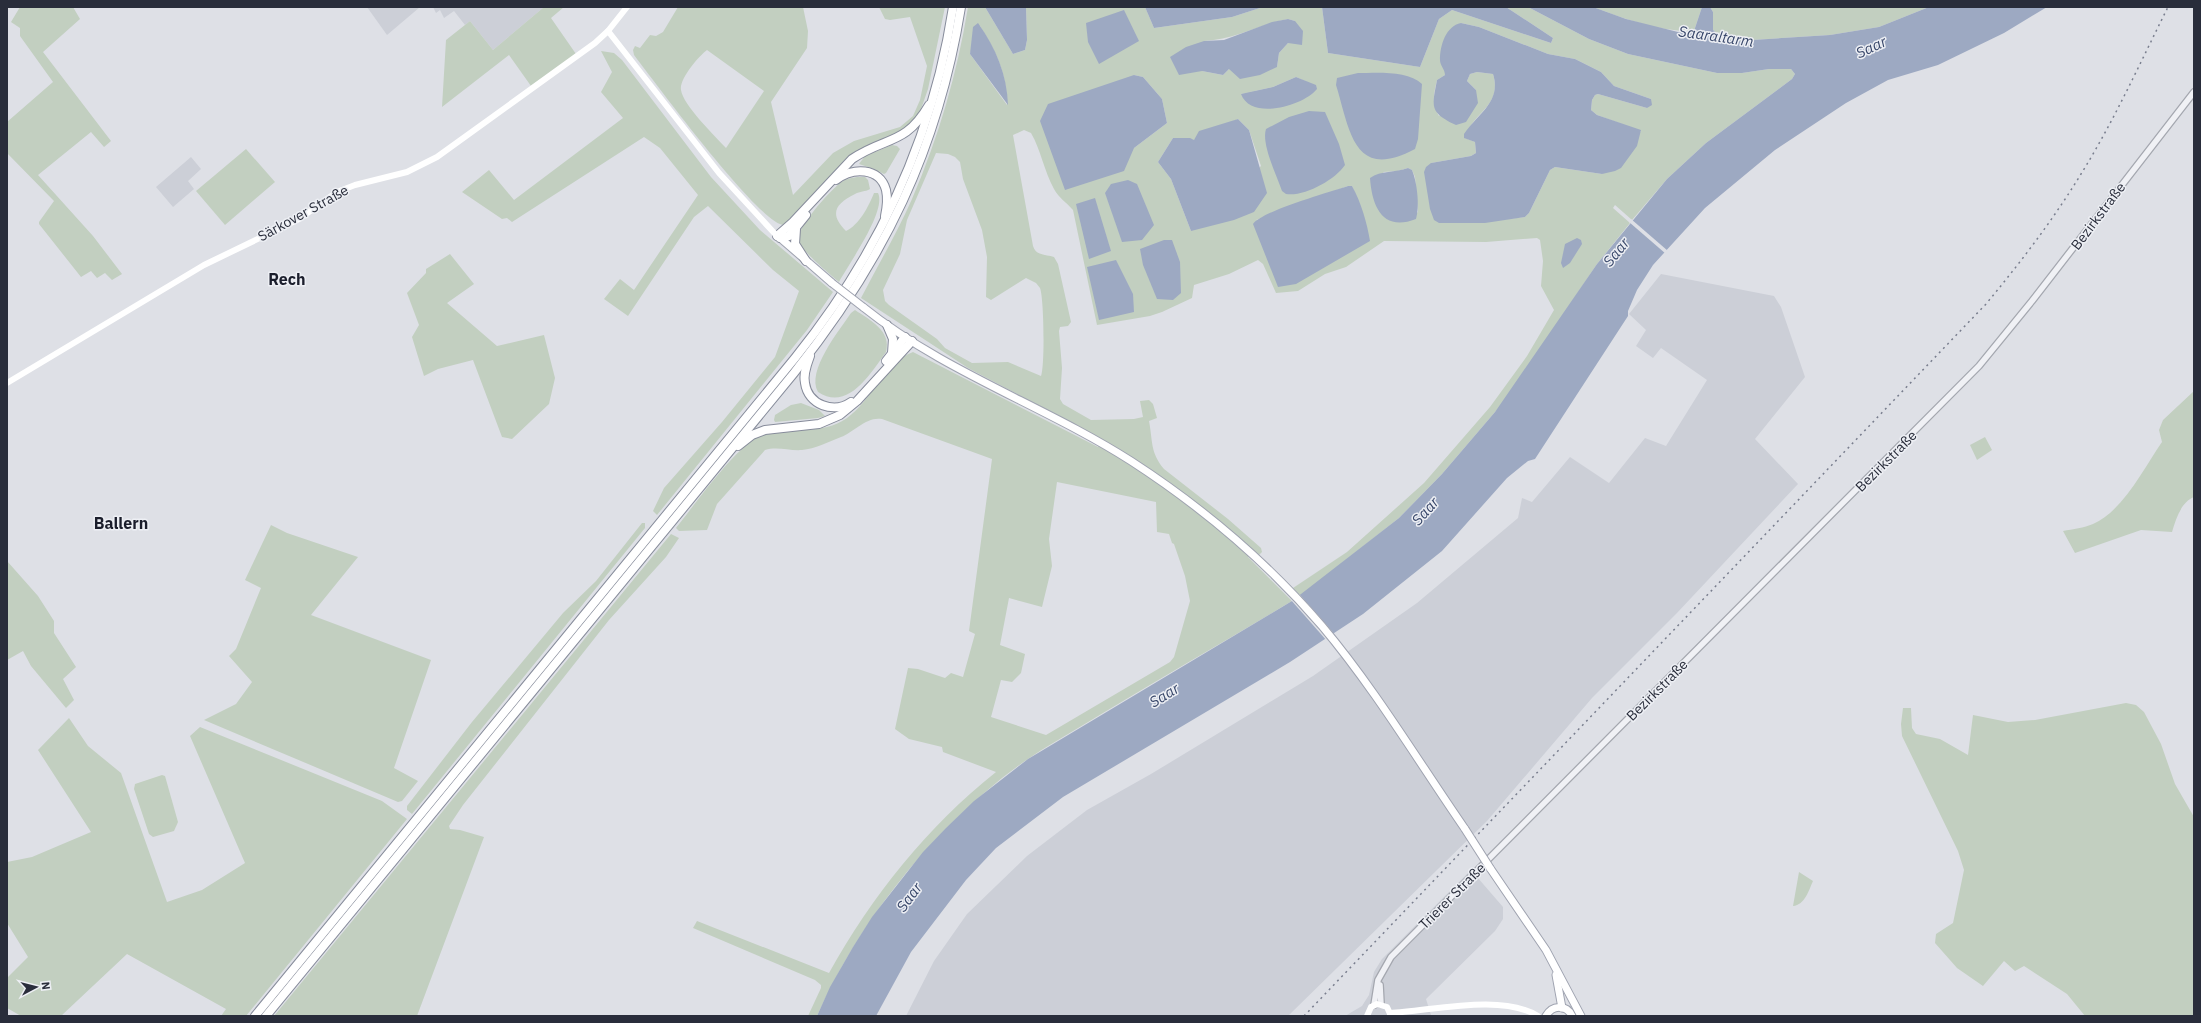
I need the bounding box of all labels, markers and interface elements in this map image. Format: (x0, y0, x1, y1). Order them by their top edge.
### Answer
water label: Saaraltarm (1677, 21, 1755, 51)
water label: Saar (1853, 31, 1890, 62)
street label: Bezirkstraße (2067, 178, 2129, 253)
street label: Särkover Straße (255, 181, 352, 245)
water label: Saar (1599, 233, 1634, 270)
district label: Rech (268, 269, 306, 289)
street label: Bezirkstraße (1851, 426, 1921, 496)
water label: Saar (1407, 492, 1443, 529)
district label: Ballern (94, 513, 148, 533)
street label: Bezirkstraße (1622, 655, 1692, 725)
water label: Saar (1146, 678, 1183, 711)
street label: Trierer Straße (1415, 859, 1489, 933)
water label: Saar (892, 878, 926, 915)
north arrow (16, 967, 56, 1007)
text: N (38, 981, 53, 991)

